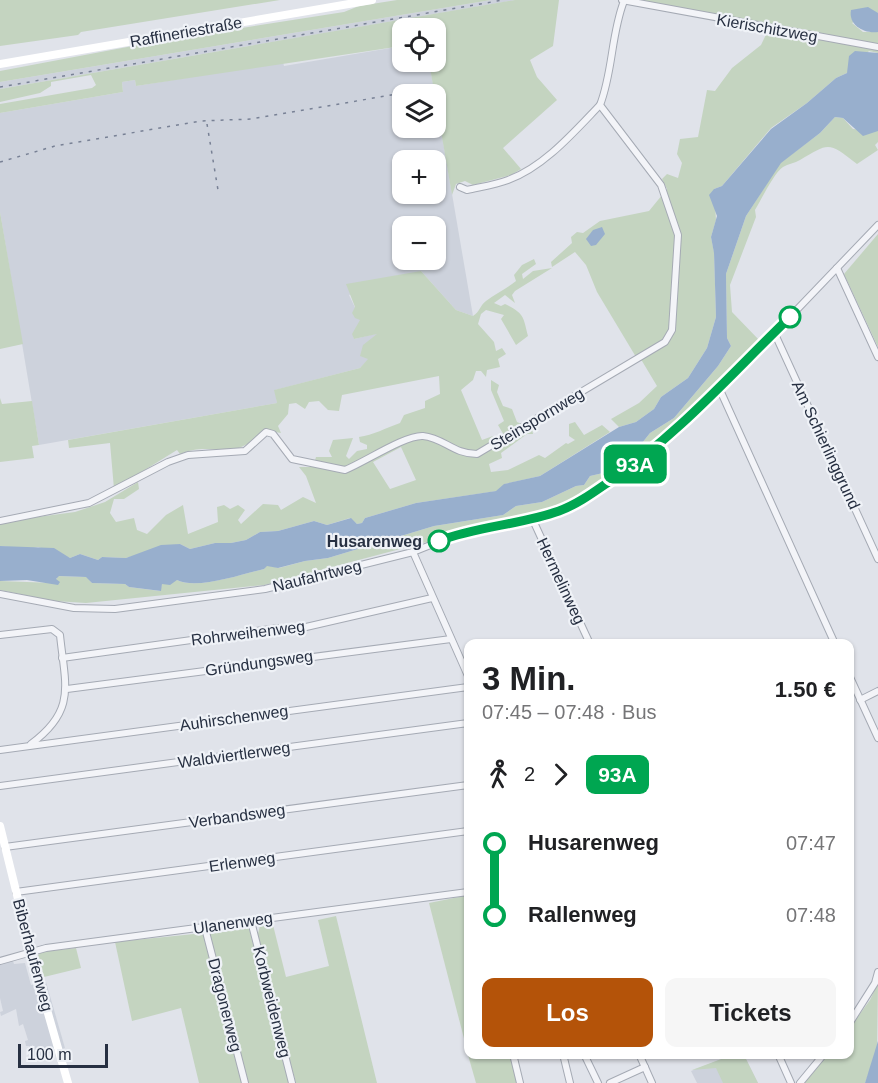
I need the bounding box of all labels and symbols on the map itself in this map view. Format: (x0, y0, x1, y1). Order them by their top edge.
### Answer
street label: Kierischitzweg (715, 11, 819, 45)
street label: Raffineriestraße (129, 14, 243, 50)
unlabelled marker (779, 306, 801, 328)
street label: Am Schierlinggrund (789, 378, 863, 512)
street label: Steinspornweg (487, 384, 587, 454)
line badge: 93A (600, 444, 670, 484)
marker: Husarenweg (428, 530, 450, 552)
place label: Husarenweg (327, 533, 422, 550)
street label: Hermelinweg (534, 535, 588, 627)
street label: Naufahrtweg (271, 557, 363, 595)
street label: Rohrweihenweg (190, 618, 306, 648)
street label: Gründungsweg (204, 647, 314, 679)
street label: Auhirschenweg (179, 702, 289, 734)
street label: Waldviertlerweg (177, 739, 291, 771)
street label: Verbandsweg (188, 801, 286, 831)
street label: Erlenweg (208, 849, 276, 875)
street label: Biberhaufenweg (10, 897, 56, 1013)
street label: Ulanenweg (192, 909, 274, 937)
street label: Korbweidenweg (250, 945, 294, 1059)
street label: Dragonerweg (205, 956, 245, 1054)
scale bar (18, 1041, 108, 1068)

